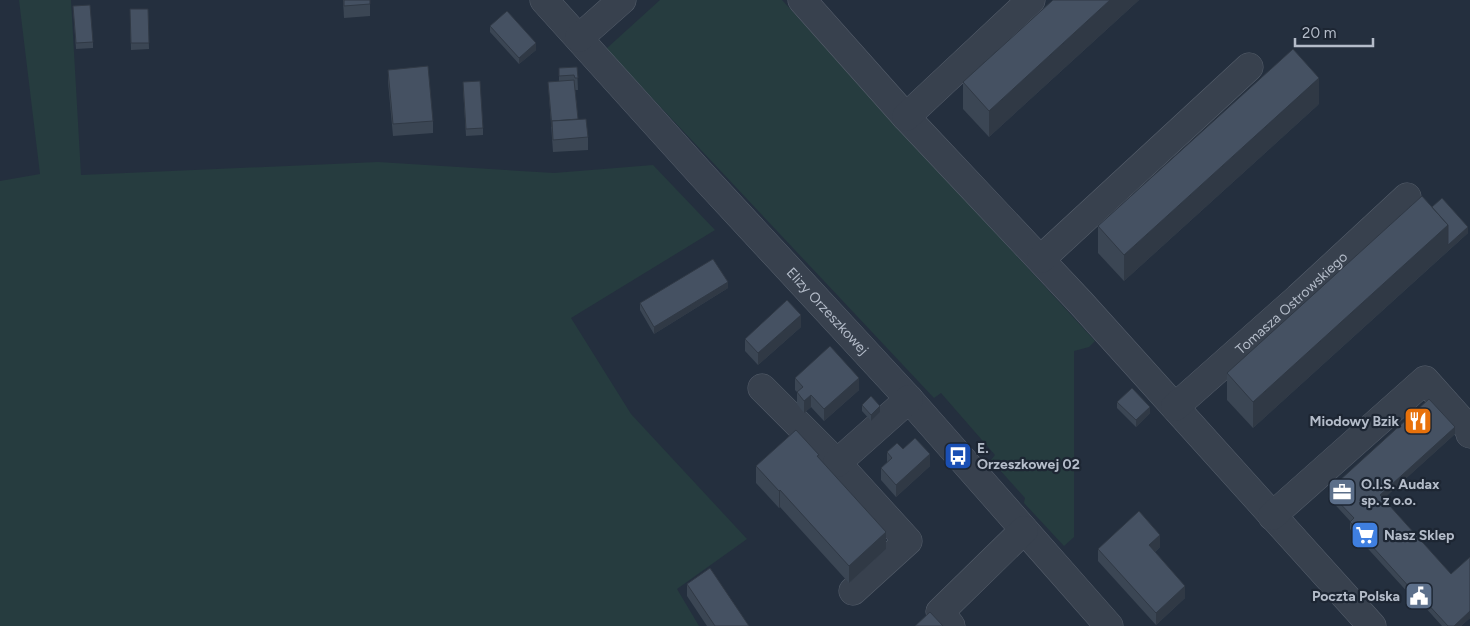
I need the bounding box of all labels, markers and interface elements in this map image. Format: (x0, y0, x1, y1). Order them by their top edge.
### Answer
scale bar (1295, 15, 1372, 47)
text: 20 m (1302, 24, 1336, 42)
street label: Tomasza Ostrowskiego (1232, 248, 1351, 358)
street label: Elizy Orzeszkowej (783, 264, 872, 358)
restaurant icon: Miodowy Bzik (1403, 406, 1433, 436)
place label: Miodowy Bzik (1310, 413, 1399, 430)
place label: E. Orzeszkowej 02 (977, 440, 1080, 473)
bus stop icon: E. Orzeszkowej 02 (943, 441, 973, 471)
place label: O.I.S. Audax sp. z o.o. (1361, 476, 1440, 509)
office icon: O.I.S. Audax sp. z o.o. (1327, 477, 1357, 507)
supermarket icon: Nasz Sklep (1350, 520, 1380, 550)
place label: Nasz Sklep (1384, 527, 1454, 544)
public building icon: Poczta Polska (1404, 581, 1434, 611)
place label: Poczta Polska (1312, 588, 1400, 605)

